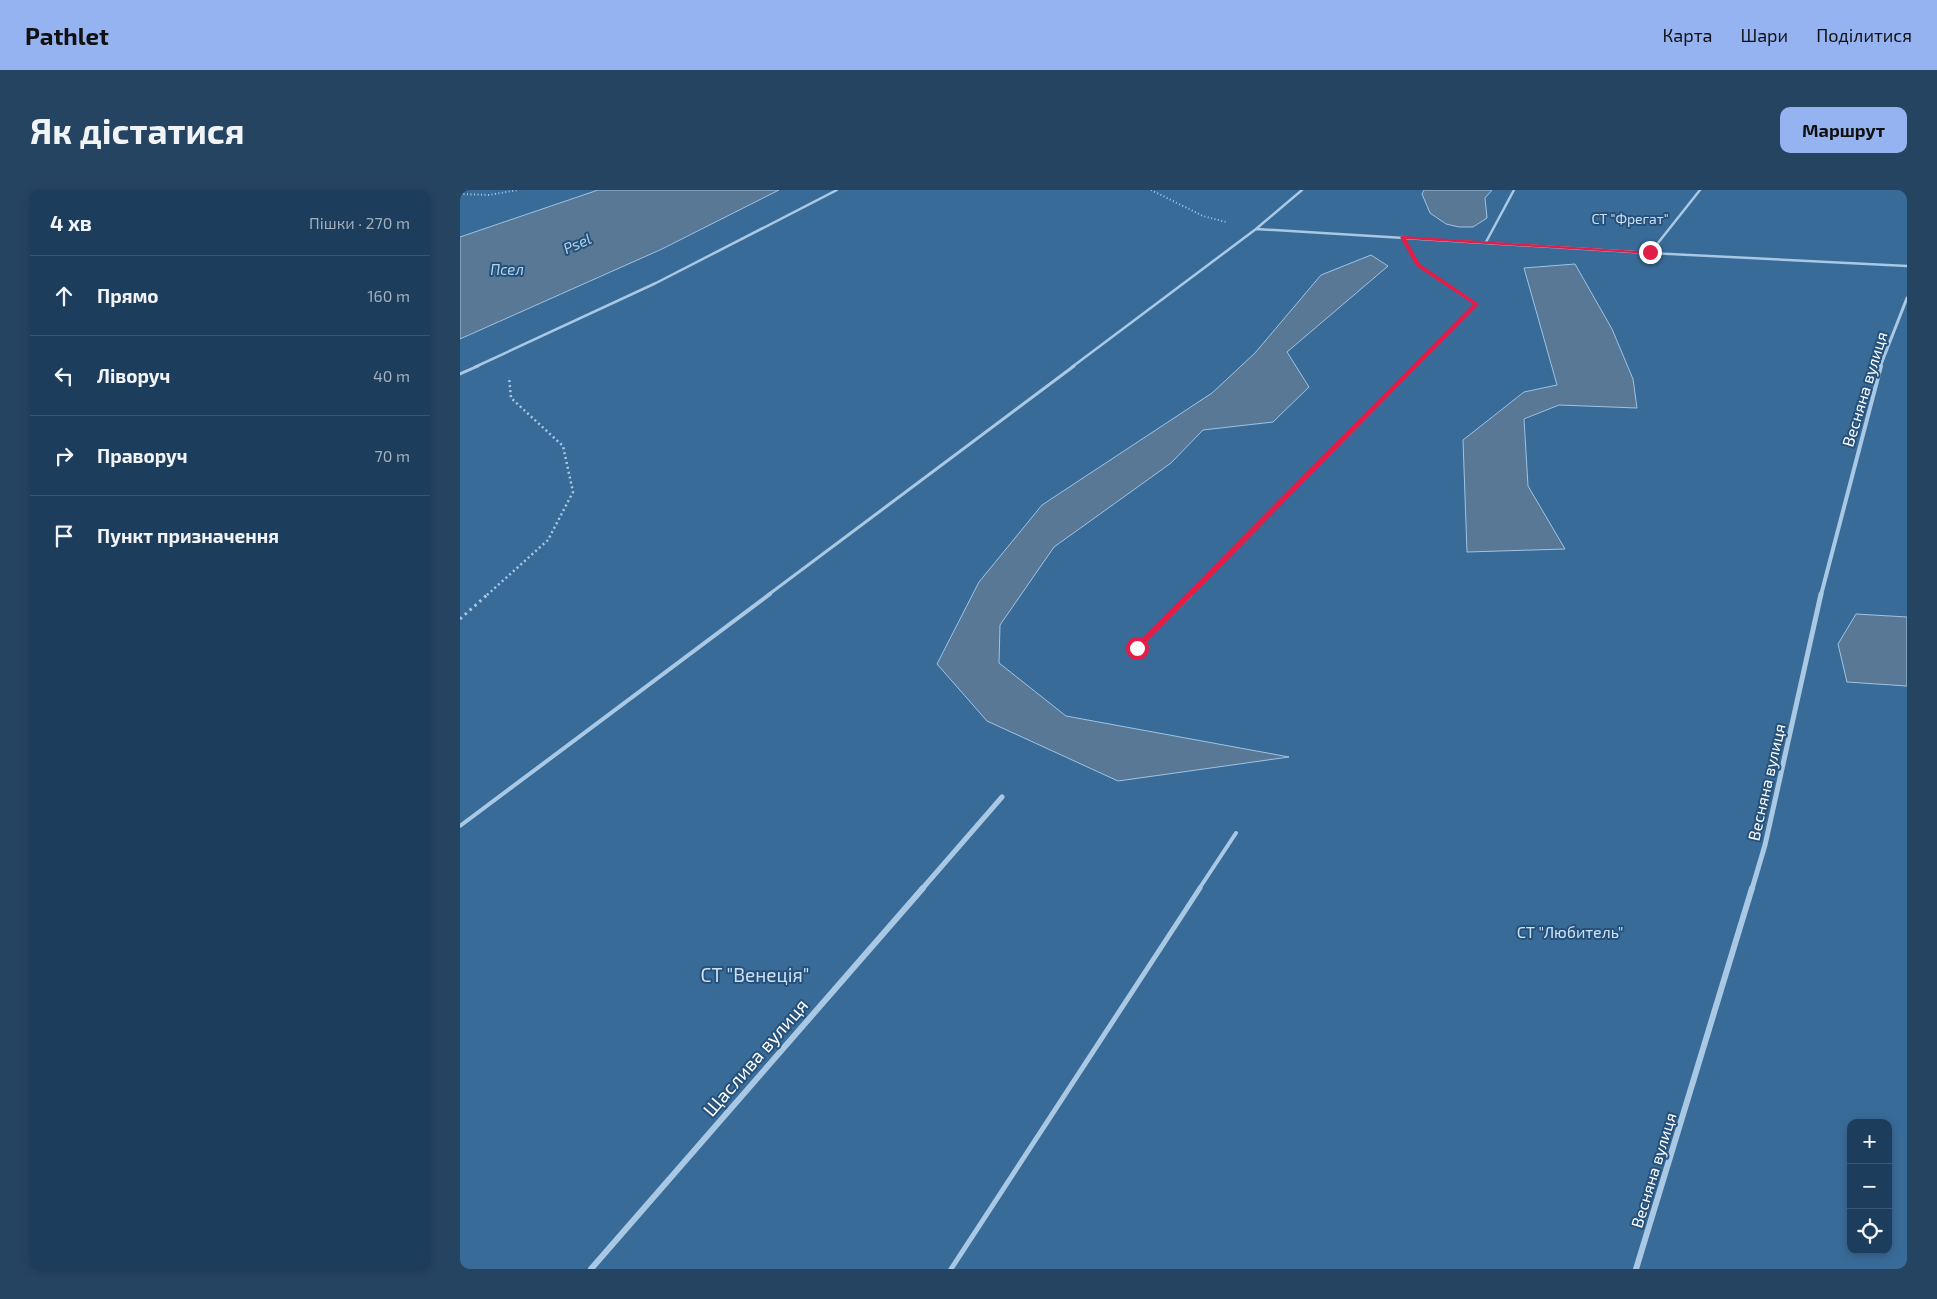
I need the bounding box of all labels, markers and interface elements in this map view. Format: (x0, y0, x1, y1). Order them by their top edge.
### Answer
text: Pathlet (25, 21, 109, 50)
text: Карта (1662, 24, 1712, 46)
text: Шари (1740, 24, 1788, 46)
text: Поділитися (1816, 24, 1912, 46)
button: Маршрут (1780, 107, 1907, 153)
text: Як дістатися (30, 109, 244, 151)
text: 4 хв (50, 210, 92, 235)
park label: СТ "Фрегат" (1591, 210, 1669, 227)
text: Пішки · 270 m (309, 213, 410, 232)
water label: Psel (560, 229, 594, 257)
route end (1639, 241, 1662, 264)
water label: Псел (490, 260, 524, 278)
icon: ahead (50, 282, 78, 310)
text: Прямо (97, 284, 159, 307)
text: 160 m (367, 286, 410, 305)
street label: Весняна вулиця (1837, 329, 1892, 449)
icon: left (50, 362, 78, 390)
text: Ліворуч (97, 364, 170, 387)
text: 40 m (373, 366, 410, 385)
icon: right (50, 442, 78, 470)
text: Праворуч (97, 444, 188, 467)
text: 70 m (375, 446, 410, 465)
icon: arrive (50, 522, 78, 550)
text: Пункт призначення (97, 524, 279, 547)
route start (1126, 637, 1149, 660)
street label: Весняна вулиця (1743, 722, 1790, 843)
park label: СТ "Любитель" (1517, 922, 1623, 941)
park label: СТ "Венеція" (701, 963, 809, 986)
street label: Щаслива вулиця (698, 993, 813, 1121)
street label: Весняна вулиця (1626, 1110, 1681, 1230)
map controls (1847, 1119, 1892, 1254)
button: + (1847, 1119, 1892, 1164)
button: − (1847, 1164, 1892, 1209)
button: locate (1847, 1209, 1892, 1254)

